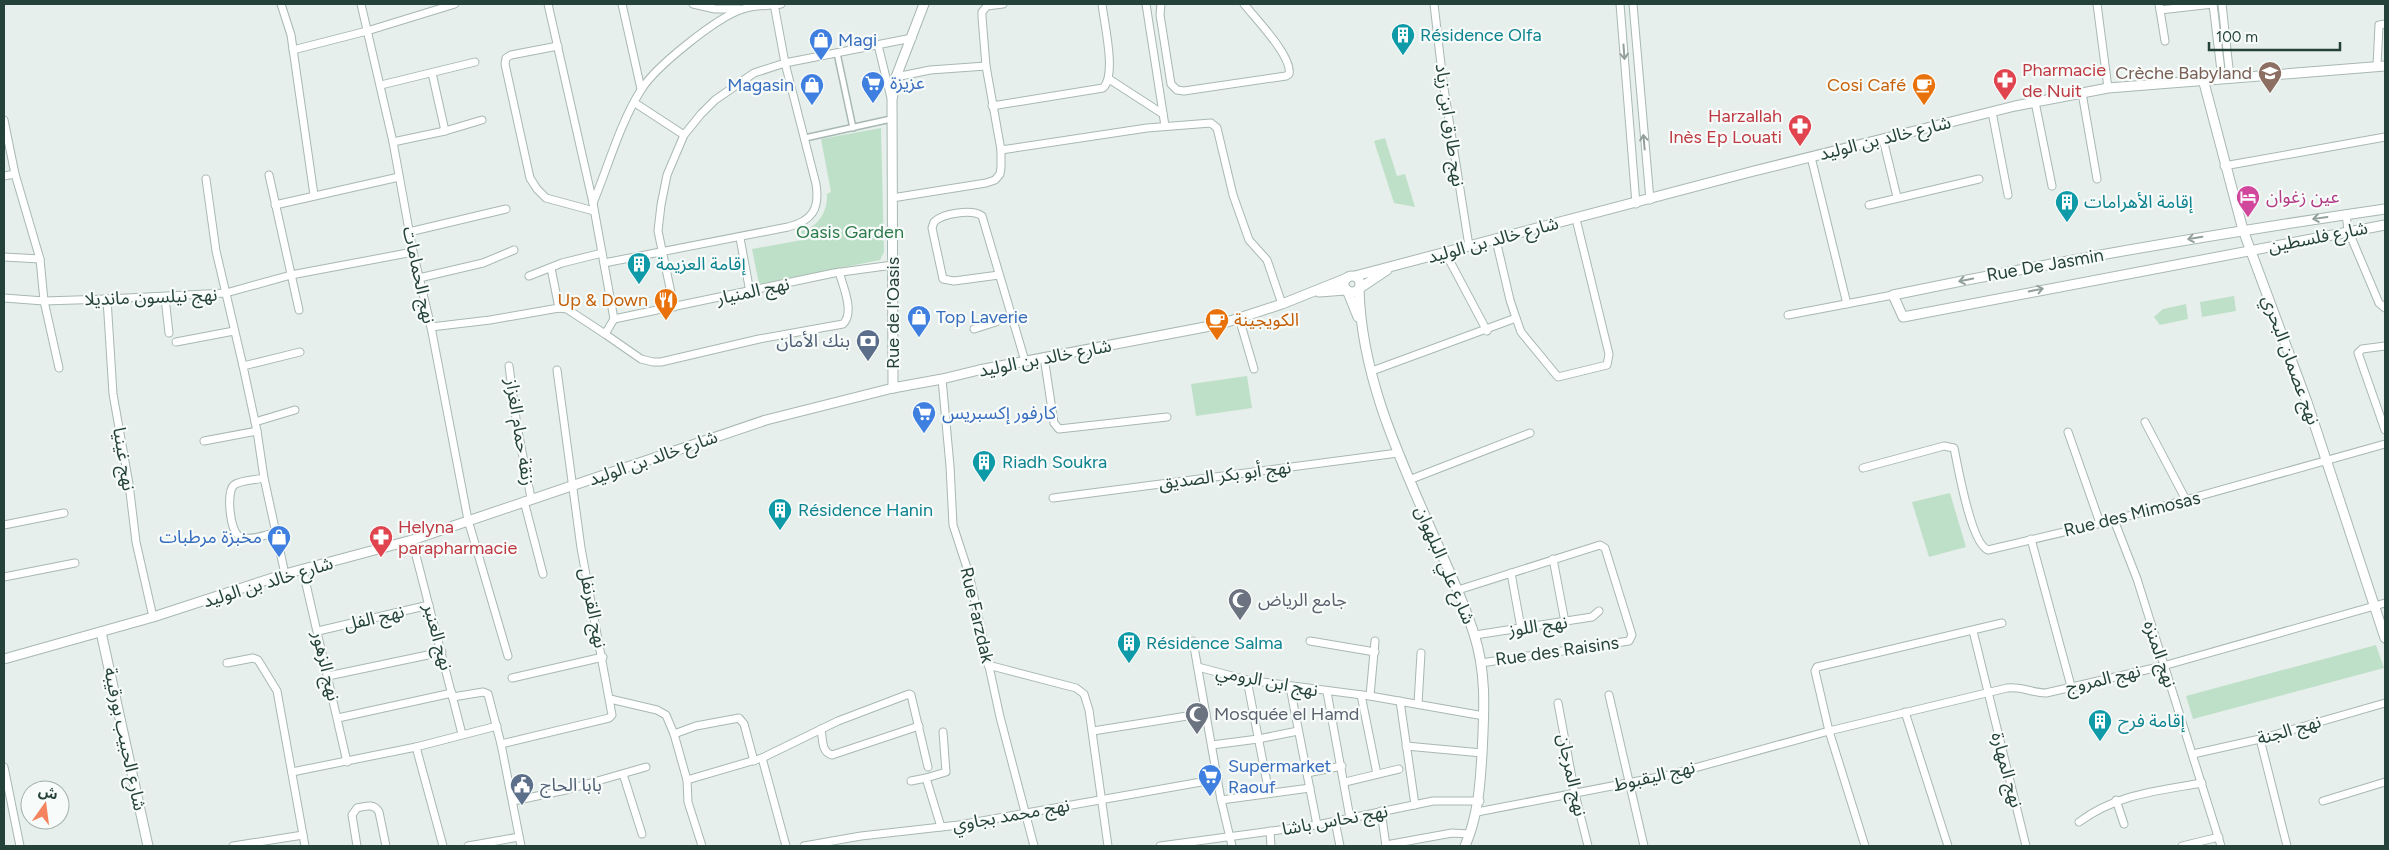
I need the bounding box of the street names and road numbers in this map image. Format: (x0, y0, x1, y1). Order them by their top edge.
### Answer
street label: نهج طارق ابن زياد (1429, 62, 1470, 188)
street label: شارع خالد بن الوليد (1817, 111, 1954, 168)
street label: شارع خالد بن الوليد (1425, 212, 1562, 271)
street label: شارع فلسطين (2266, 217, 2370, 260)
street label: نهج الحمامات (396, 224, 440, 326)
street label: Rue De Jasmin (1985, 244, 2105, 286)
street label: Rue de l'Oasis (882, 257, 904, 369)
street label: نهج المنيار (713, 273, 792, 312)
street label: نهج نيلسون مانديلا (84, 284, 218, 312)
street label: نهج عصمان البحري (2255, 292, 2325, 428)
street label: شارع خالد بن الوليد (977, 334, 1114, 385)
street label: زنقة حمام الغزاز (498, 376, 539, 488)
street label: نهج غينيا (106, 426, 140, 493)
street label: شارع خالد بن الوليد (586, 426, 721, 493)
street label: نهج أبو بكر الصديق (1158, 456, 1293, 496)
street label: Rue des Mimosas (2061, 486, 2203, 542)
street label: شارع علي البلهوان (1407, 503, 1480, 629)
street label: شارع خالد بن الوليد (200, 552, 337, 615)
street label: Rue Farzdak (955, 565, 999, 665)
street label: نهج القرنفل (572, 566, 612, 650)
street label: نهج الفل (342, 600, 407, 638)
street label: نهج العنبر (416, 600, 457, 673)
street label: نهج اللوز (1506, 611, 1569, 643)
street label: نهج المنزه (2137, 618, 2181, 691)
street label: نهج الزهور (305, 628, 345, 703)
street label: Rue des Raisins (1494, 631, 1620, 671)
street label: نهج ابن الرومي (1214, 660, 1320, 704)
street label: نهج المروج (2063, 660, 2143, 700)
street label: شارع الحبيب بورقيبة (96, 665, 151, 813)
street label: نهج الجنة (2255, 710, 2324, 752)
street label: نهج المهارة (1984, 730, 2028, 811)
street label: نهج المرجان (1551, 732, 1591, 819)
street label: نهج اليقبوط (1611, 756, 1698, 798)
street label: نهج محمد بجاوي (951, 794, 1072, 838)
street label: نهج نحاس باشا (1280, 800, 1390, 842)

